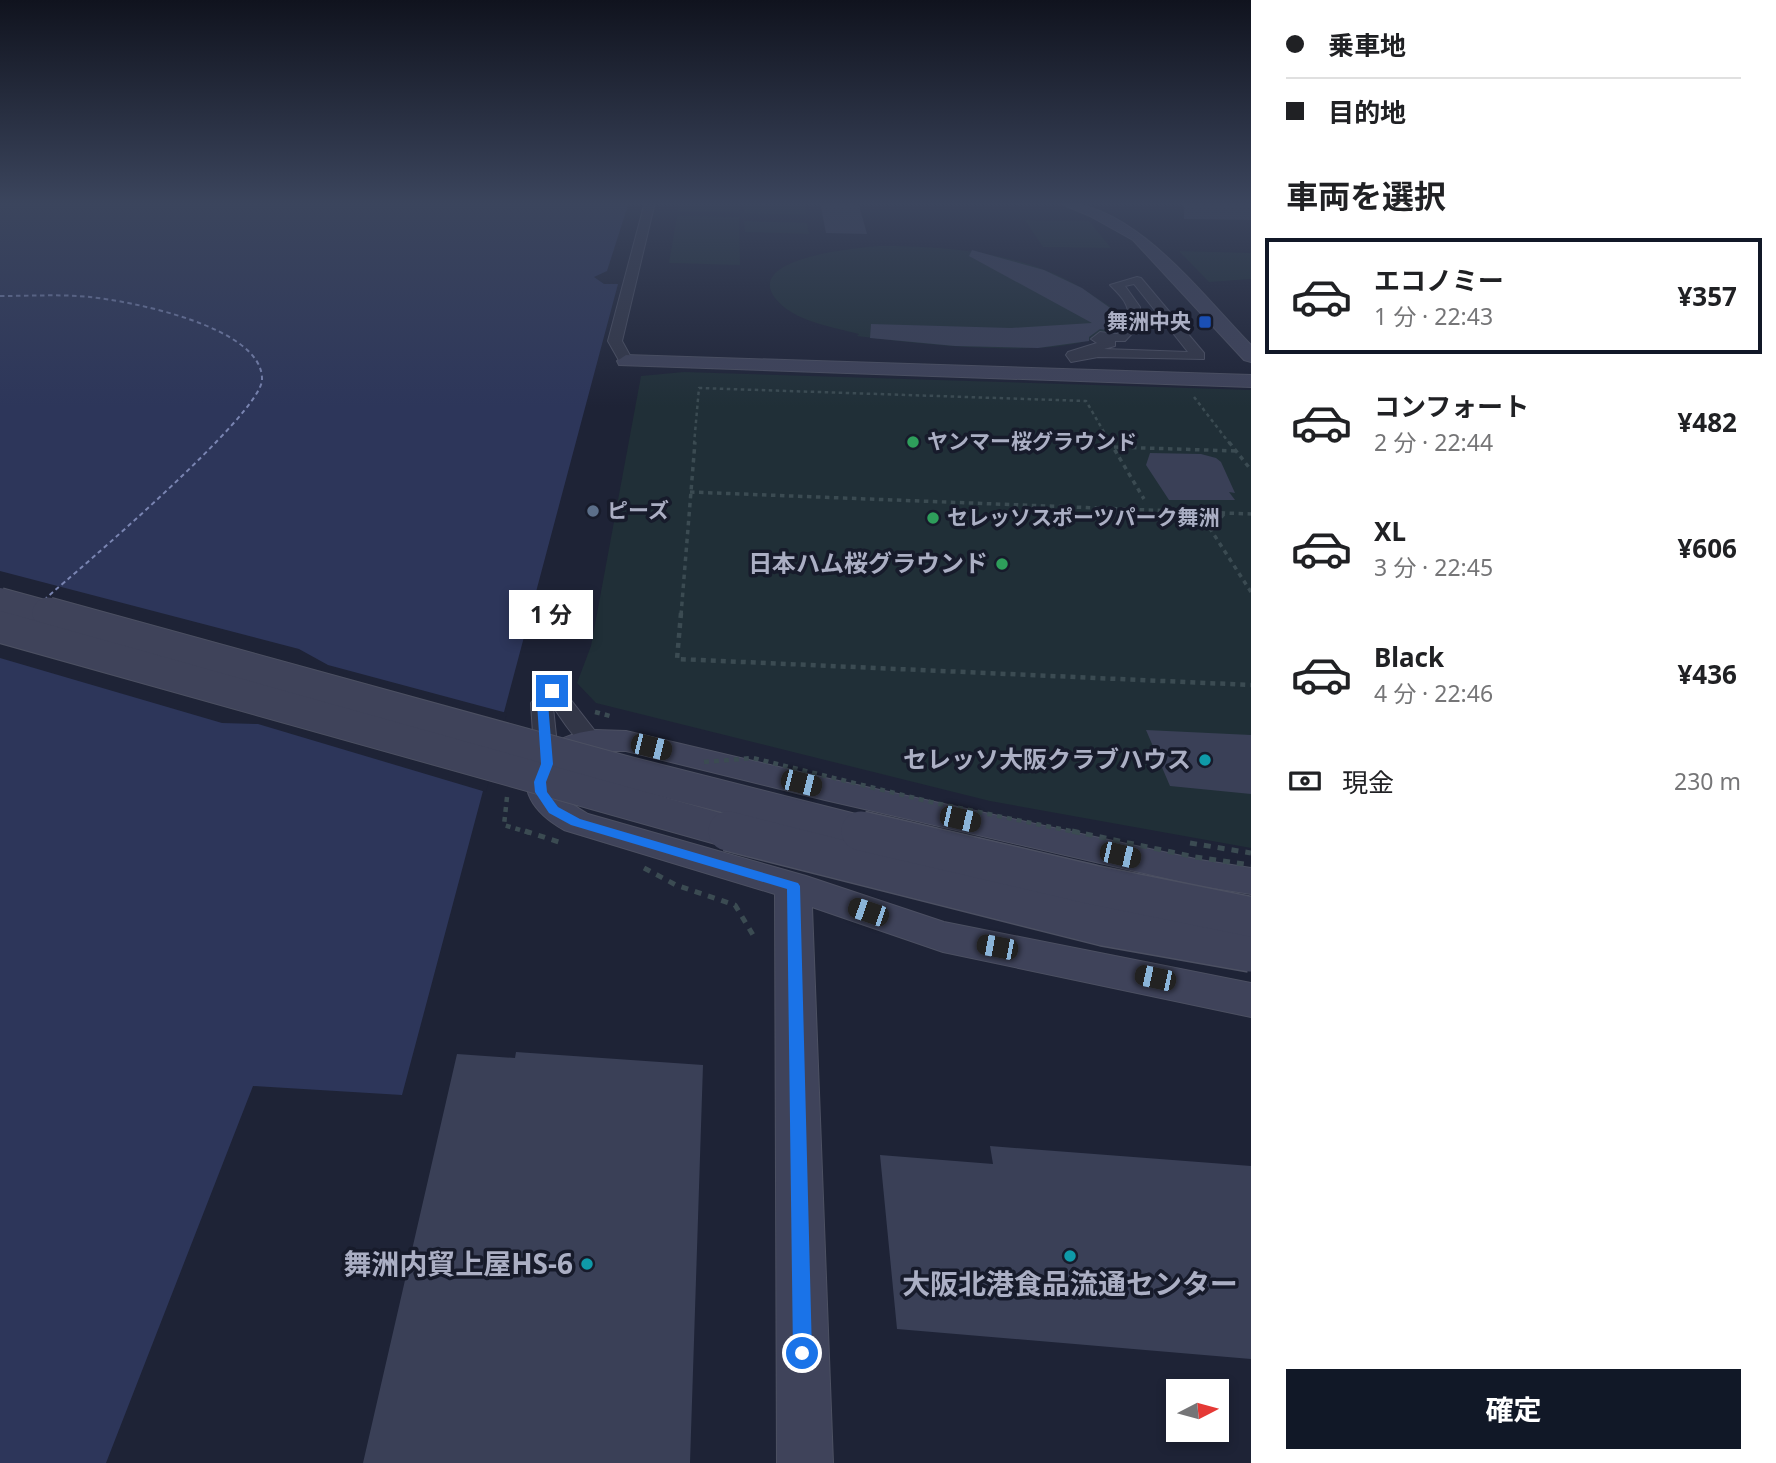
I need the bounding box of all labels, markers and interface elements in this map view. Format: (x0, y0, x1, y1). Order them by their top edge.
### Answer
text: 乗車地 (1328, 27, 1406, 63)
text: 目的地 (1328, 94, 1406, 130)
text: 車両を選択 (1286, 174, 1446, 217)
text: エコノミー (1374, 262, 1504, 298)
icon: car (1290, 265, 1353, 328)
text: ¥357 (1678, 278, 1737, 314)
text: 1 分 · 22:43 (1374, 300, 1493, 332)
place label: 舞洲中央 (1107, 307, 1191, 335)
marker: 舞洲中央 (1197, 314, 1213, 330)
text: コンフォート (1374, 388, 1529, 424)
icon: car (1290, 391, 1353, 454)
text: ¥482 (1678, 404, 1737, 440)
text: 2 分 · 22:44 (1374, 426, 1493, 458)
place label: ヤンマー桜グラウンド (927, 427, 1137, 455)
marker: ヤンマー桜グラウンド (905, 434, 921, 450)
place label: ピーズ (607, 496, 669, 524)
marker: ピーズ (585, 503, 601, 519)
place label: セレッソスポーツパーク舞洲 (947, 503, 1220, 531)
marker: セレッソスポーツパーク舞洲 (925, 510, 941, 526)
text: XL (1374, 513, 1406, 549)
icon: car (1290, 517, 1353, 580)
text: ¥606 (1678, 530, 1737, 566)
place label: 日本ハム桜グラウンド (748, 546, 988, 579)
text: 3 分 · 22:45 (1374, 551, 1493, 583)
marker: 日本ハム桜グラウンド (994, 556, 1010, 572)
callout: 1 分 (510, 590, 594, 638)
text: 1 分 (530, 598, 572, 630)
text: Black (1374, 639, 1444, 675)
icon: car (1290, 643, 1353, 706)
text: ¥436 (1678, 656, 1737, 692)
route end (536, 675, 568, 707)
text: 4 分 · 22:46 (1374, 677, 1493, 709)
car (629, 732, 674, 762)
place label: セレッソ大阪クラブハウス (903, 742, 1191, 775)
marker: セレッソ大阪クラブハウス (1197, 752, 1213, 768)
icon: cash (1286, 762, 1324, 800)
text: 現金 (1342, 764, 1394, 800)
text: 230 m (1674, 765, 1741, 797)
car (779, 768, 824, 798)
car (938, 804, 983, 834)
car (1098, 840, 1143, 870)
car (845, 895, 892, 929)
car (975, 933, 1020, 961)
car (1133, 963, 1178, 993)
place label: 舞洲内貿上屋HS-6 (343, 1244, 573, 1282)
marker: 大阪北港食品流通センター (1062, 1248, 1078, 1264)
marker: 舞洲内貿上屋HS-6 (579, 1256, 595, 1272)
place label: 大阪北港食品流通センター (902, 1264, 1238, 1302)
route start (786, 1337, 818, 1369)
button: 確定 (1286, 1369, 1741, 1449)
north arrow (1166, 1379, 1228, 1442)
map controls (1166, 1379, 1229, 1442)

